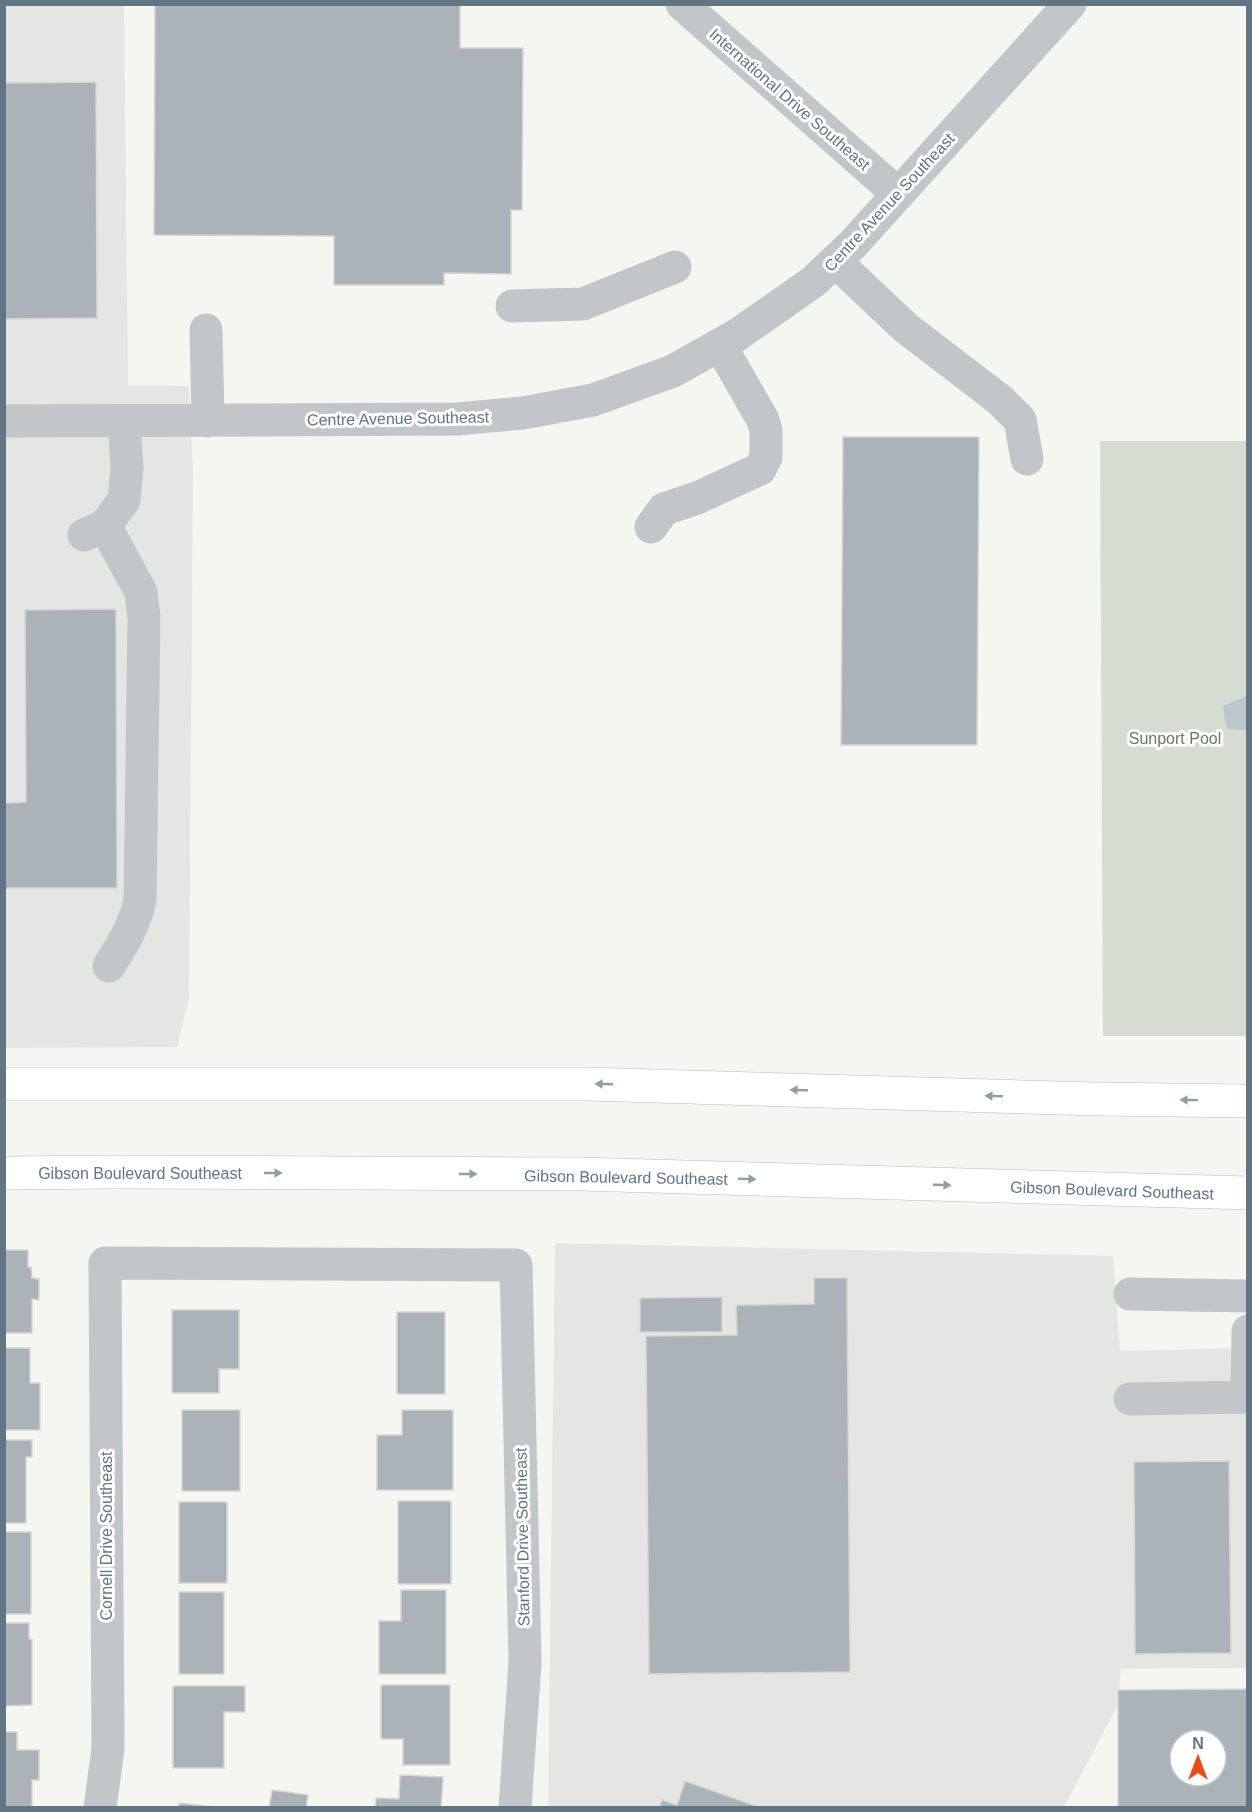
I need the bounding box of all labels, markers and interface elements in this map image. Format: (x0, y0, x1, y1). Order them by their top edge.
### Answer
street label: International Drive Southeast (706, 25, 874, 174)
street label: Centre Avenue Southeast (821, 130, 958, 275)
street label: Centre Avenue Southeast (307, 408, 490, 429)
park label: Sunport Pool (1129, 730, 1221, 747)
one-way arrow (595, 1079, 614, 1089)
one-way arrow (790, 1085, 809, 1095)
one-way arrow (985, 1091, 1004, 1101)
one-way arrow (1180, 1095, 1199, 1105)
street label: Gibson Boulevard Southeast (38, 1165, 242, 1182)
street label: Gibson Boulevard Southeast (524, 1167, 729, 1188)
one-way arrow (263, 1168, 282, 1178)
one-way arrow (458, 1169, 477, 1179)
one-way arrow (737, 1175, 756, 1184)
street label: Gibson Boulevard Southeast (1010, 1178, 1215, 1203)
one-way arrow (932, 1180, 951, 1190)
street label: Stanford Drive Southeast (512, 1447, 533, 1627)
street label: Cornell Drive Southeast (98, 1451, 115, 1620)
north arrow (1168, 1728, 1228, 1788)
text: N (1192, 1735, 1204, 1752)

